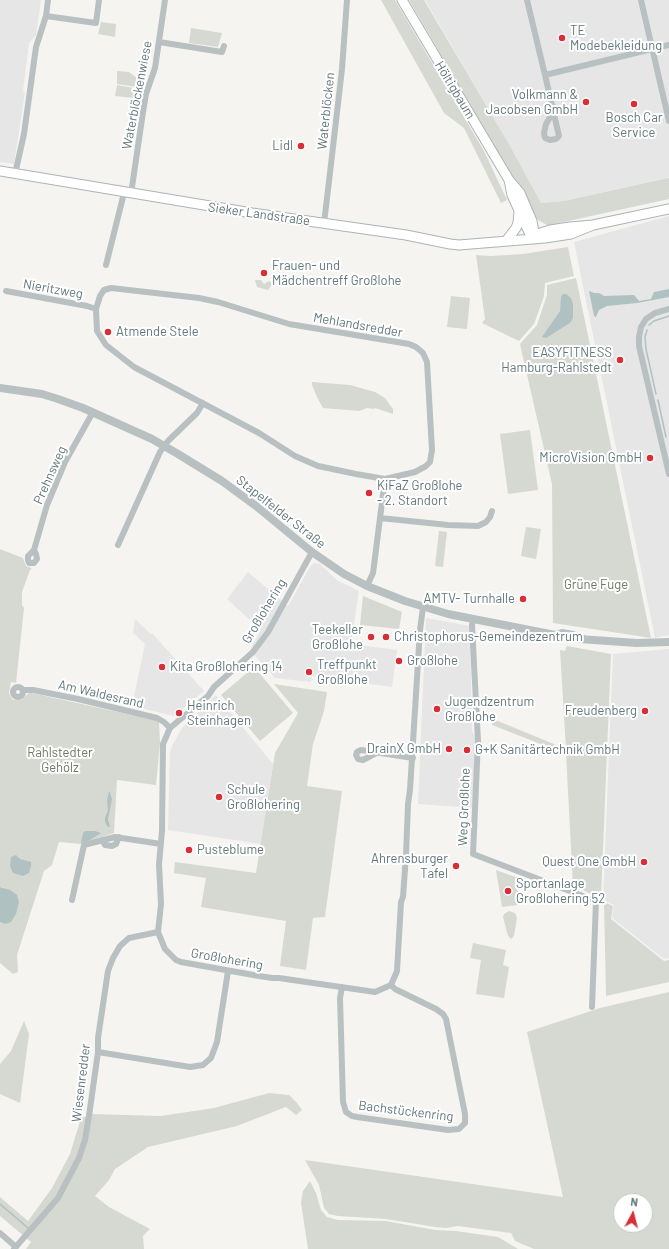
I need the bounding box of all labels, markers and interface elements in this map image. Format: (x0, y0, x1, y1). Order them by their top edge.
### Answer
place label: TE Modebekleidung (570, 23, 662, 54)
marker: TE Modebekleidung (557, 33, 567, 43)
street label: Waterblöckenwiese (119, 39, 155, 151)
street label: Höltigbaum (432, 58, 478, 122)
street label: Waterblöcken (314, 72, 338, 150)
place label: Volkmann & Jacobsen GmbH (486, 87, 578, 118)
marker: Volkmann & Jacobsen GmbH (581, 97, 591, 107)
marker: Bosch Car Service (629, 99, 639, 109)
place label: Bosch Car Service (605, 110, 663, 141)
place label: Lidl (272, 138, 293, 154)
marker: Lidl (296, 141, 306, 151)
street label: Sieker Landstraße (207, 199, 311, 229)
place label: Frauen- und Mädchentreff Großlohe (272, 258, 402, 289)
marker: Frauen- und Mädchentreff Großlohe (259, 268, 269, 278)
street label: Nieritzweg (22, 276, 84, 302)
street label: Mehlandsredder (312, 309, 404, 341)
place label: Atmende Stele (116, 324, 199, 340)
marker: Atmende Stele (103, 327, 113, 337)
place label: EASYFITNESS Hamburg-Rahlstedt (501, 345, 612, 376)
marker: EASYFITNESS Hamburg-Rahlstedt (615, 355, 625, 365)
street label: Prehnsweg (30, 443, 70, 507)
place label: MicroVision GmbH (539, 450, 642, 466)
marker: MicroVision GmbH (645, 453, 655, 463)
street label: Stapelfelder Straße (233, 472, 329, 552)
place label: KiFaZ Großlohe - 2. Standort (377, 478, 462, 509)
marker: KiFaZ Großlohe - 2. Standort (364, 488, 374, 498)
street label: Großlohering (239, 576, 289, 646)
park label: Grüne Fuge (564, 577, 628, 593)
place label: AMTV- Turnhalle (424, 591, 515, 607)
marker: AMTV- Turnhalle (518, 594, 528, 604)
place label: Teekeller Großlohe (312, 622, 363, 653)
place label: Christophorus-Gemeindezentrum (394, 629, 583, 645)
marker: Teekeller Großlohe (366, 632, 376, 642)
marker: Christophorus-Gemeindezentrum (381, 632, 391, 642)
place label: Großlohe (407, 653, 458, 669)
marker: Großlohe (394, 656, 404, 666)
place label: Treffpunkt Großlohe (317, 657, 377, 688)
place label: Kita Großlohering 14 (170, 659, 282, 675)
marker: Kita Großlohering 14 (157, 662, 167, 672)
marker: Treffpunkt Großlohe (304, 667, 314, 677)
street label: Am Waldesrand (57, 677, 145, 711)
place label: Jugendzentrum Großlohe (445, 694, 534, 725)
place label: Heinrich Steinhagen (187, 698, 251, 729)
place label: Freudenberg (565, 703, 637, 719)
marker: Jugendzentrum Großlohe (432, 704, 442, 714)
marker: Freudenberg (640, 706, 650, 716)
marker: Heinrich Steinhagen (174, 708, 184, 718)
place label: DrainX GmbH (367, 741, 441, 757)
place label: G+K Sanitärtechnik GmbH (475, 742, 620, 758)
marker: DrainX GmbH (444, 744, 454, 754)
park label: Rahlstedter Gehölz (27, 745, 93, 776)
marker: G+K Sanitärtechnik GmbH (462, 745, 472, 755)
street label: Weg Großlohe (455, 768, 473, 846)
place label: Schule Großlohering (227, 782, 300, 813)
marker: Schule Großlohering (214, 792, 224, 802)
place label: Pusteblume (197, 842, 264, 858)
marker: Pusteblume (184, 845, 194, 855)
place label: Ahrensburger Tafel (371, 851, 448, 882)
place label: Quest One GmbH (542, 854, 636, 870)
marker: Quest One GmbH (639, 857, 649, 867)
marker: Ahrensburger Tafel (451, 861, 461, 871)
place label: Sportanlage Großlohering 52 (516, 876, 605, 907)
marker: Sportanlage Großlohering 52 (503, 886, 513, 896)
street label: Großlohering (190, 945, 264, 973)
street label: Wiesenredder (68, 1043, 94, 1123)
street label: Bachstückenring (358, 1097, 454, 1125)
north arrow (613, 1193, 653, 1233)
text: N (630, 1195, 639, 1208)

